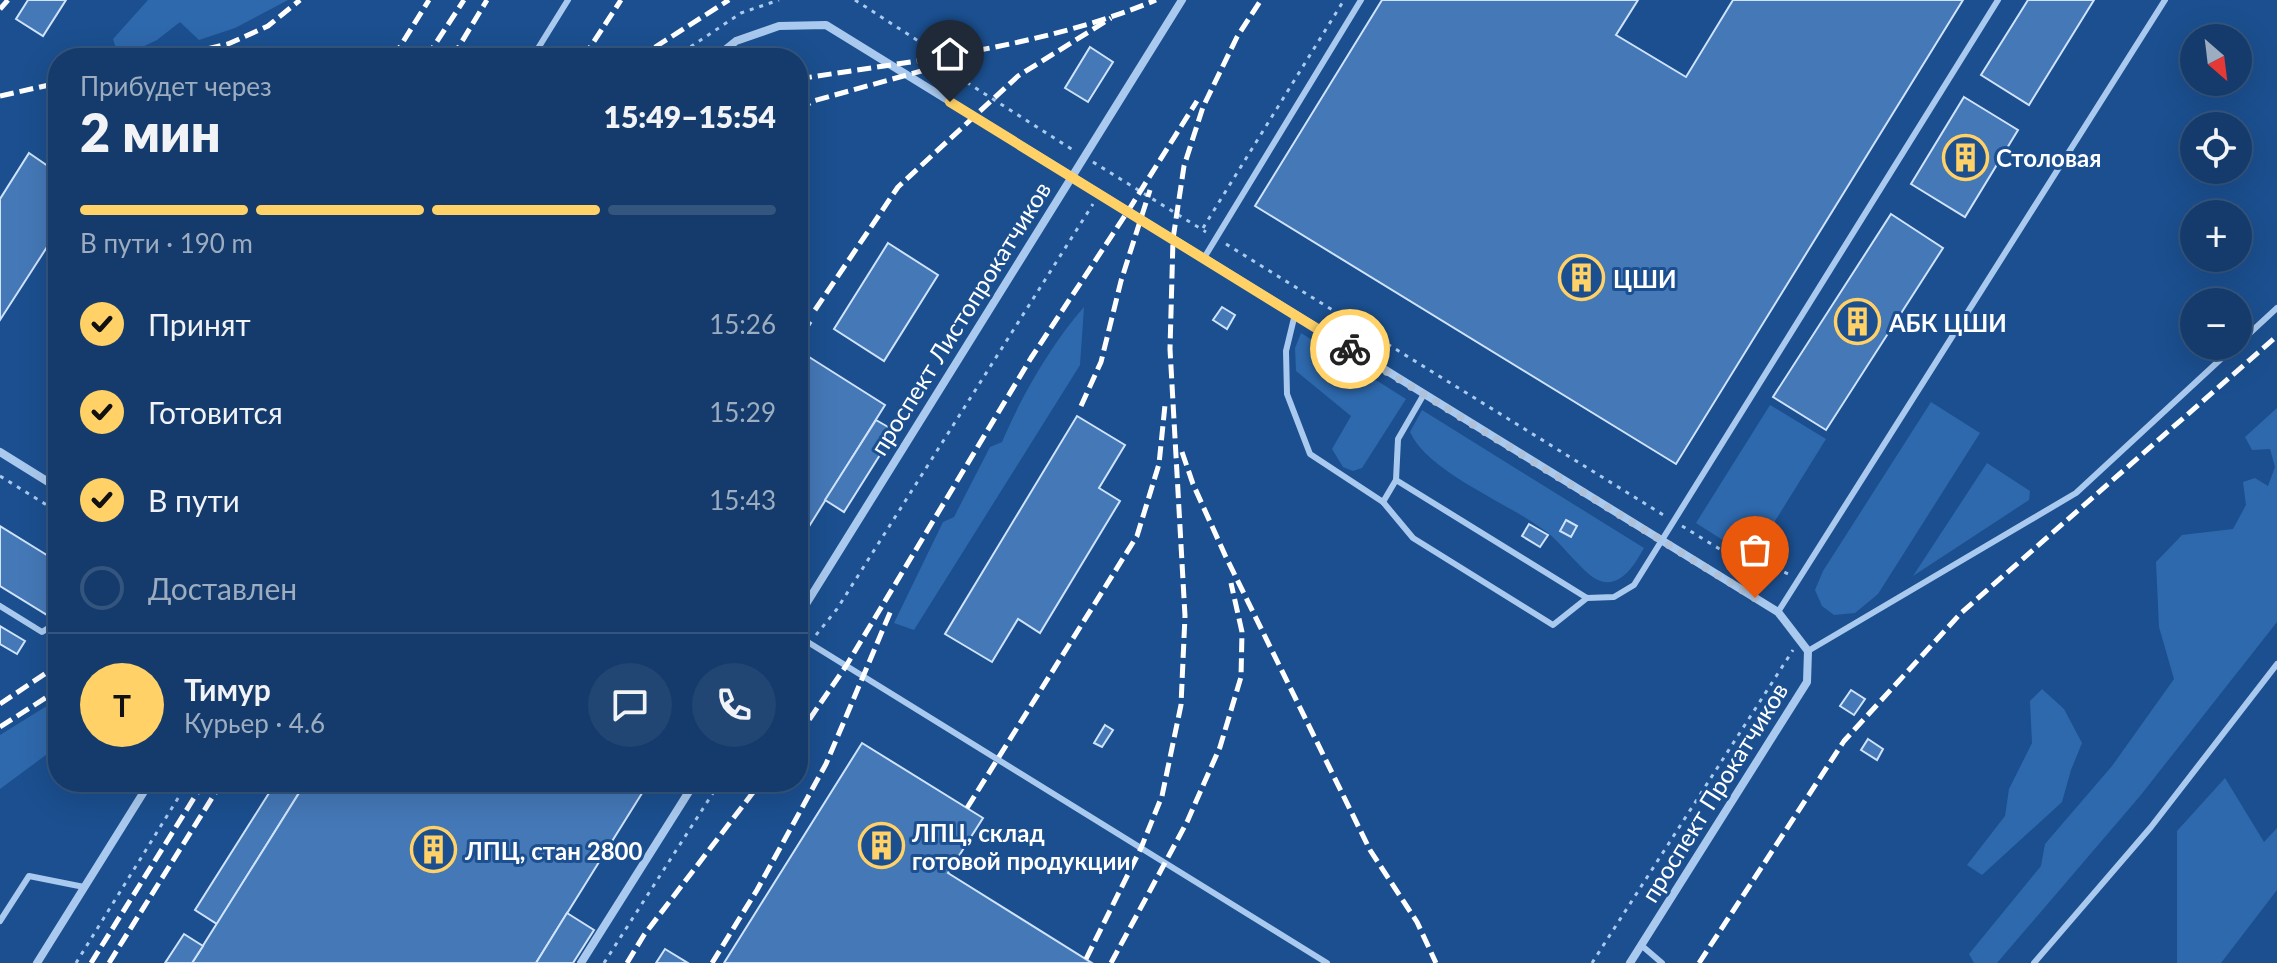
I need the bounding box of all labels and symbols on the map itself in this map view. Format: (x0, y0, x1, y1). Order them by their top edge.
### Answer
pin (916, 20, 984, 102)
north arrow (2180, 24, 2252, 96)
building icon: Столовая (1941, 133, 1989, 181)
place label: Столовая (1996, 143, 2101, 172)
street label: проспект Листопрокатчиков (864, 176, 1056, 460)
building icon: ЦШИ (1558, 254, 1606, 302)
place label: ЦШИ (1613, 264, 1677, 293)
building icon: АБК ЦШИ (1834, 298, 1882, 346)
place label: АБК ЦШИ (1888, 308, 2007, 337)
courier (1310, 309, 1390, 389)
pin (1721, 516, 1789, 598)
street label: проспект Прокатчиков (1635, 677, 1793, 907)
place label: ЛПЦ, склад готовой продукции (911, 818, 1130, 875)
building icon: ЛПЦ, склад готовой продукции (857, 822, 905, 870)
building icon: ЛПЦ, стан 2800 (410, 826, 458, 874)
place label: ЛПЦ, стан 2800 (464, 836, 643, 865)

